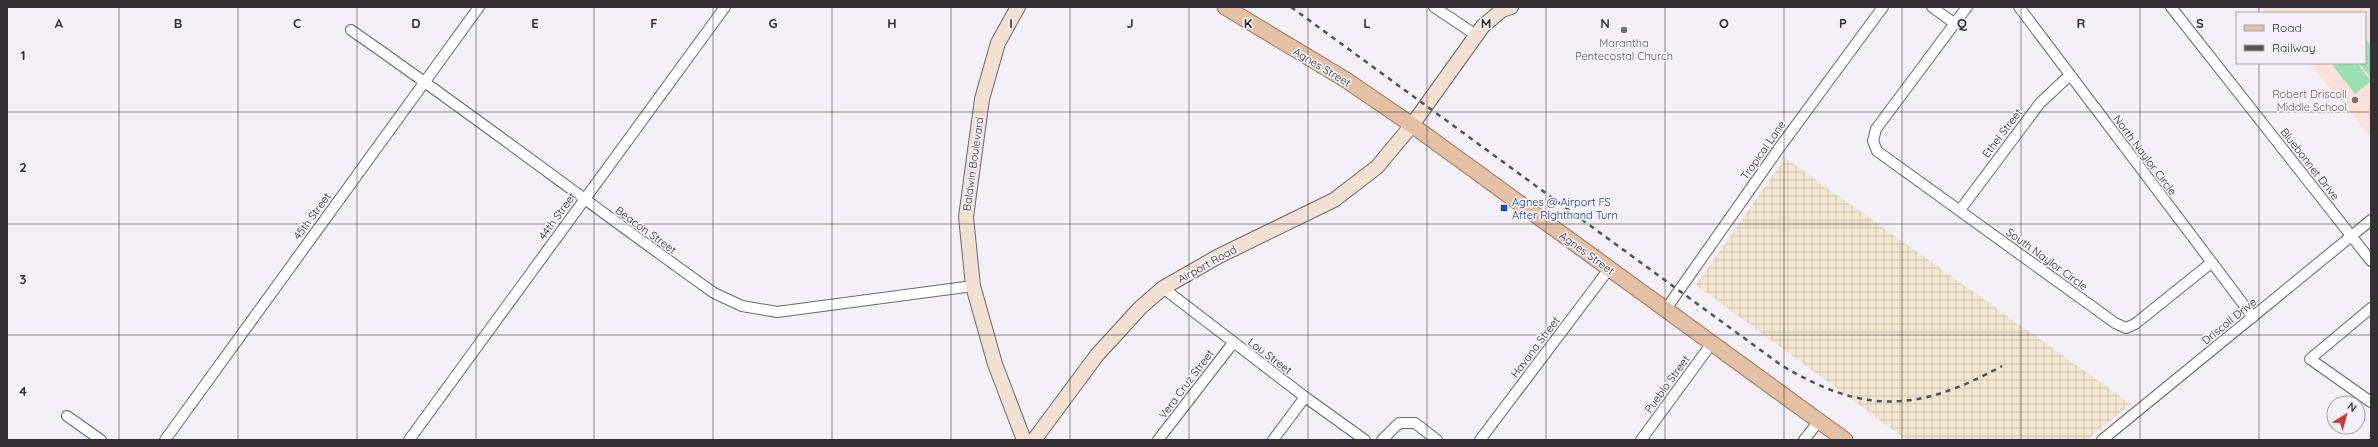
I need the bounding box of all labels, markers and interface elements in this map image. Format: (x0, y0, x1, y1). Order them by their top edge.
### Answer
legend (2236, 12, 2366, 64)
text: A (55, 15, 64, 31)
text: B (174, 15, 182, 31)
text: C (293, 15, 301, 31)
text: D (411, 15, 421, 31)
text: E (531, 15, 539, 31)
text: F (650, 15, 658, 31)
text: G (768, 15, 778, 31)
text: H (887, 15, 897, 31)
text: I (1009, 15, 1013, 31)
text: J (1126, 15, 1134, 31)
text: K (1244, 15, 1253, 31)
text: L (1363, 15, 1371, 31)
text: M (1481, 15, 1491, 31)
text: N (1600, 15, 1610, 31)
text: O (1719, 15, 1729, 31)
text: P (1839, 15, 1847, 31)
text: Q (1957, 15, 1968, 31)
text: R (2077, 15, 2086, 31)
text: S (2196, 15, 2204, 31)
text: Road (2272, 20, 2302, 35)
marker: Marantha Pentecostal Church (1619, 25, 1629, 35)
place label: Marantha Pentecostal Church (1575, 36, 1673, 63)
text: Railway (2272, 40, 2316, 55)
street label: Agnes Street (1291, 44, 1354, 90)
text: 1 (20, 47, 26, 63)
place label: Robert Driscoll Middle School (2272, 87, 2347, 114)
marker: Robert Driscoll Middle School (2350, 95, 2360, 105)
street label: Ethel Street (1979, 105, 2025, 160)
street label: North Naylor Circle (2110, 112, 2180, 198)
street label: Baldwin Boulevard (959, 116, 987, 212)
street label: Tropical Lane (1738, 118, 1788, 182)
street label: Bluebonnet Drive (2278, 125, 2342, 203)
text: 2 (19, 159, 27, 175)
street label: 45th Street (290, 189, 334, 242)
street label: 44th Street (535, 190, 579, 242)
place label: Agnes @ Airport FS After Righthand Turn (1512, 195, 1618, 222)
street label: Beacon Street (613, 203, 679, 257)
marker: Agnes @ Airport FS After Righthand Turn (1499, 203, 1509, 213)
street label: South Naylor Circle (2004, 225, 2090, 293)
street label: Agnes Street (1557, 228, 1618, 278)
street label: Airport Road (1175, 242, 1239, 286)
text: 3 (20, 271, 27, 287)
street label: Driscoll Drive (2199, 295, 2259, 347)
street label: Havana Street (1507, 313, 1563, 380)
street label: Lou Street (1245, 335, 1295, 377)
street label: Vera Cruz Street (1155, 346, 1217, 421)
street label: Pueblo Street (1641, 352, 1693, 416)
text: 4 (19, 383, 27, 399)
north arrow (2326, 395, 2366, 435)
text: N (2345, 399, 2359, 415)

